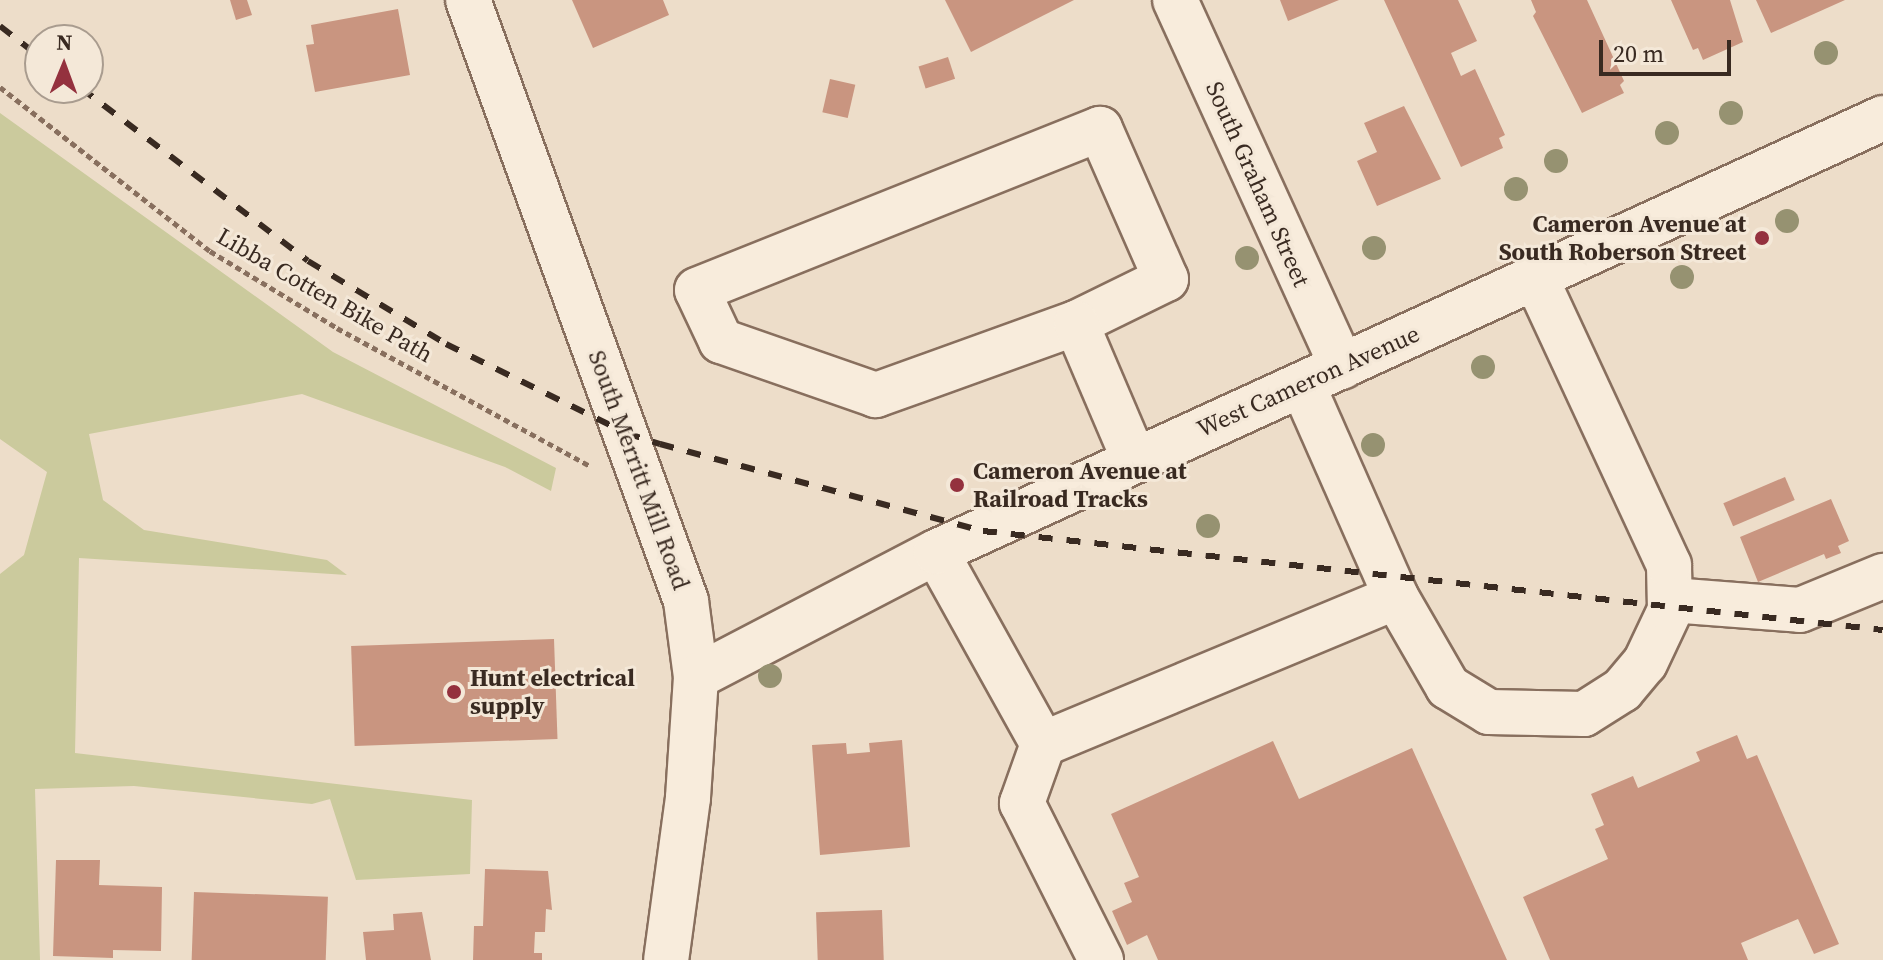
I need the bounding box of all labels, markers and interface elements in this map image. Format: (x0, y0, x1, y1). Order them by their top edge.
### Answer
north arrow (24, 24, 104, 104)
scale bar (1603, 24, 1735, 74)
text: N (56, 27, 73, 57)
text: 20 m (1613, 37, 1664, 70)
street label: South Graham Street (1200, 77, 1316, 291)
place label: Cameron Avenue at South Roberson Street (1499, 210, 1746, 266)
street label: Libba Cotten Bike Path (212, 221, 438, 369)
marker: Cameron Avenue at South Roberson Street (1753, 229, 1771, 247)
street label: West Cameron Avenue (1192, 319, 1424, 443)
street label: South Merritt Mill Road (582, 346, 696, 594)
place label: Cameron Avenue at Railroad Tracks (973, 457, 1187, 513)
marker: Cameron Avenue at Railroad Tracks (948, 476, 966, 494)
place label: Hunt electrical supply (470, 664, 635, 720)
marker: Hunt electrical supply (445, 683, 463, 701)

